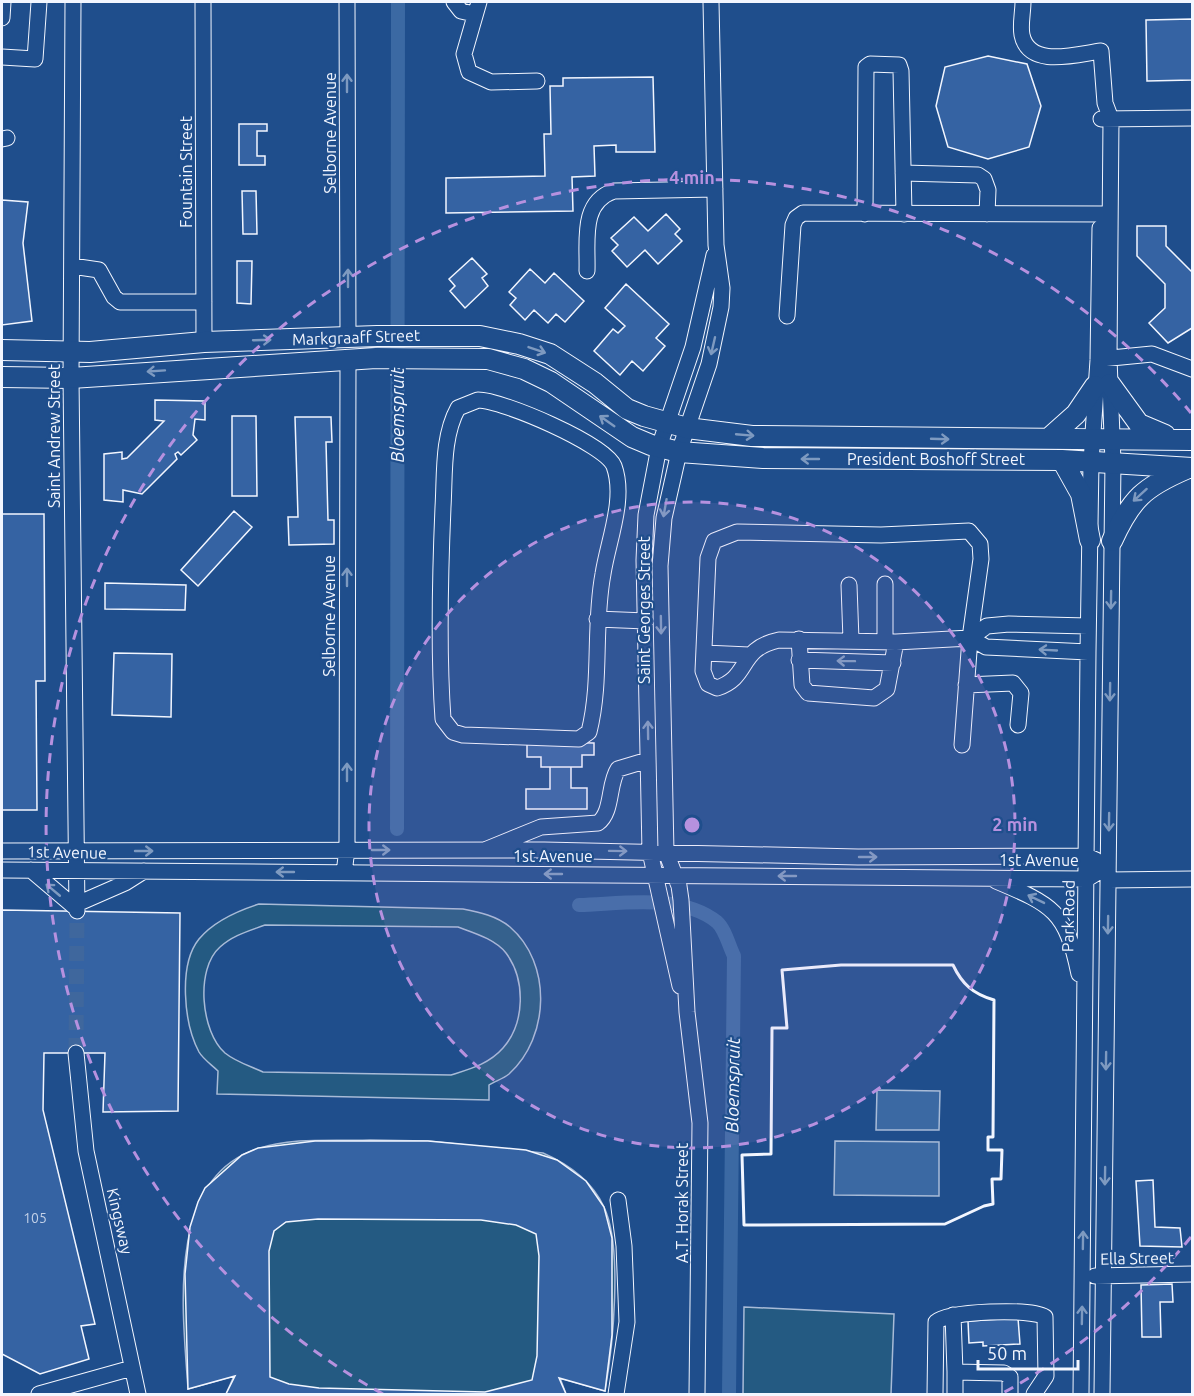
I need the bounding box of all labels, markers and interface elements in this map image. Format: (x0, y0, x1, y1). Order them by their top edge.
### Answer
street label: Selborne Avenue (321, 72, 339, 194)
one-way arrow (341, 74, 353, 94)
street label: Fountain Street (177, 115, 195, 228)
text: 4 min (669, 167, 715, 187)
one-way arrow (342, 269, 354, 289)
street label: Markgraaff Street (292, 326, 421, 348)
one-way arrow (252, 334, 272, 346)
one-way arrow (707, 336, 719, 355)
one-way arrow (527, 345, 546, 356)
street label: Saint Andrew Street (45, 363, 63, 508)
one-way arrow (147, 366, 167, 377)
water label: Bloemspruit (387, 366, 407, 463)
one-way arrow (600, 415, 616, 427)
one-way arrow (734, 430, 754, 441)
one-way arrow (929, 433, 949, 445)
street label: President Boshoff Street (847, 450, 1026, 468)
one-way arrow (800, 453, 820, 465)
one-way arrow (1133, 487, 1148, 502)
one-way arrow (660, 498, 671, 518)
street label: Saint Georges Street (635, 535, 653, 684)
street label: Selborne Avenue (320, 555, 338, 677)
one-way arrow (341, 568, 353, 588)
one-way arrow (1106, 589, 1117, 609)
one-way arrow (655, 614, 667, 634)
one-way arrow (1039, 645, 1059, 656)
one-way arrow (837, 656, 857, 667)
one-way arrow (1104, 681, 1116, 701)
one-way arrow (642, 721, 653, 741)
one-way arrow (341, 763, 353, 783)
one-way arrow (1103, 812, 1115, 832)
text: 2 min (992, 814, 1038, 834)
centre of rings (682, 815, 702, 835)
street label: 1st Avenue (27, 842, 107, 862)
one-way arrow (370, 844, 390, 856)
one-way arrow (133, 845, 153, 857)
one-way arrow (607, 845, 627, 857)
street label: 1st Avenue (513, 847, 593, 865)
one-way arrow (857, 851, 877, 863)
street label: 1st Avenue (999, 851, 1079, 869)
one-way arrow (276, 866, 296, 878)
one-way arrow (543, 868, 563, 880)
one-way arrow (778, 870, 798, 882)
street label: Park Road (1058, 880, 1078, 952)
one-way arrow (46, 883, 61, 897)
one-way arrow (1027, 892, 1045, 904)
one-way arrow (1102, 914, 1114, 934)
water label: Bloemspruit (721, 1036, 743, 1133)
one-way arrow (1100, 1051, 1112, 1071)
street label: A.T. Horak Street (673, 1142, 691, 1263)
one-way arrow (1099, 1165, 1111, 1185)
street label: Kingsway (104, 1186, 136, 1256)
house number: 105 (23, 1210, 47, 1226)
one-way arrow (1077, 1230, 1089, 1250)
street label: Ella Street (1100, 1248, 1175, 1268)
one-way arrow (1076, 1306, 1088, 1326)
scale bar (978, 1333, 1078, 1371)
text: 50 m (987, 1343, 1027, 1363)

